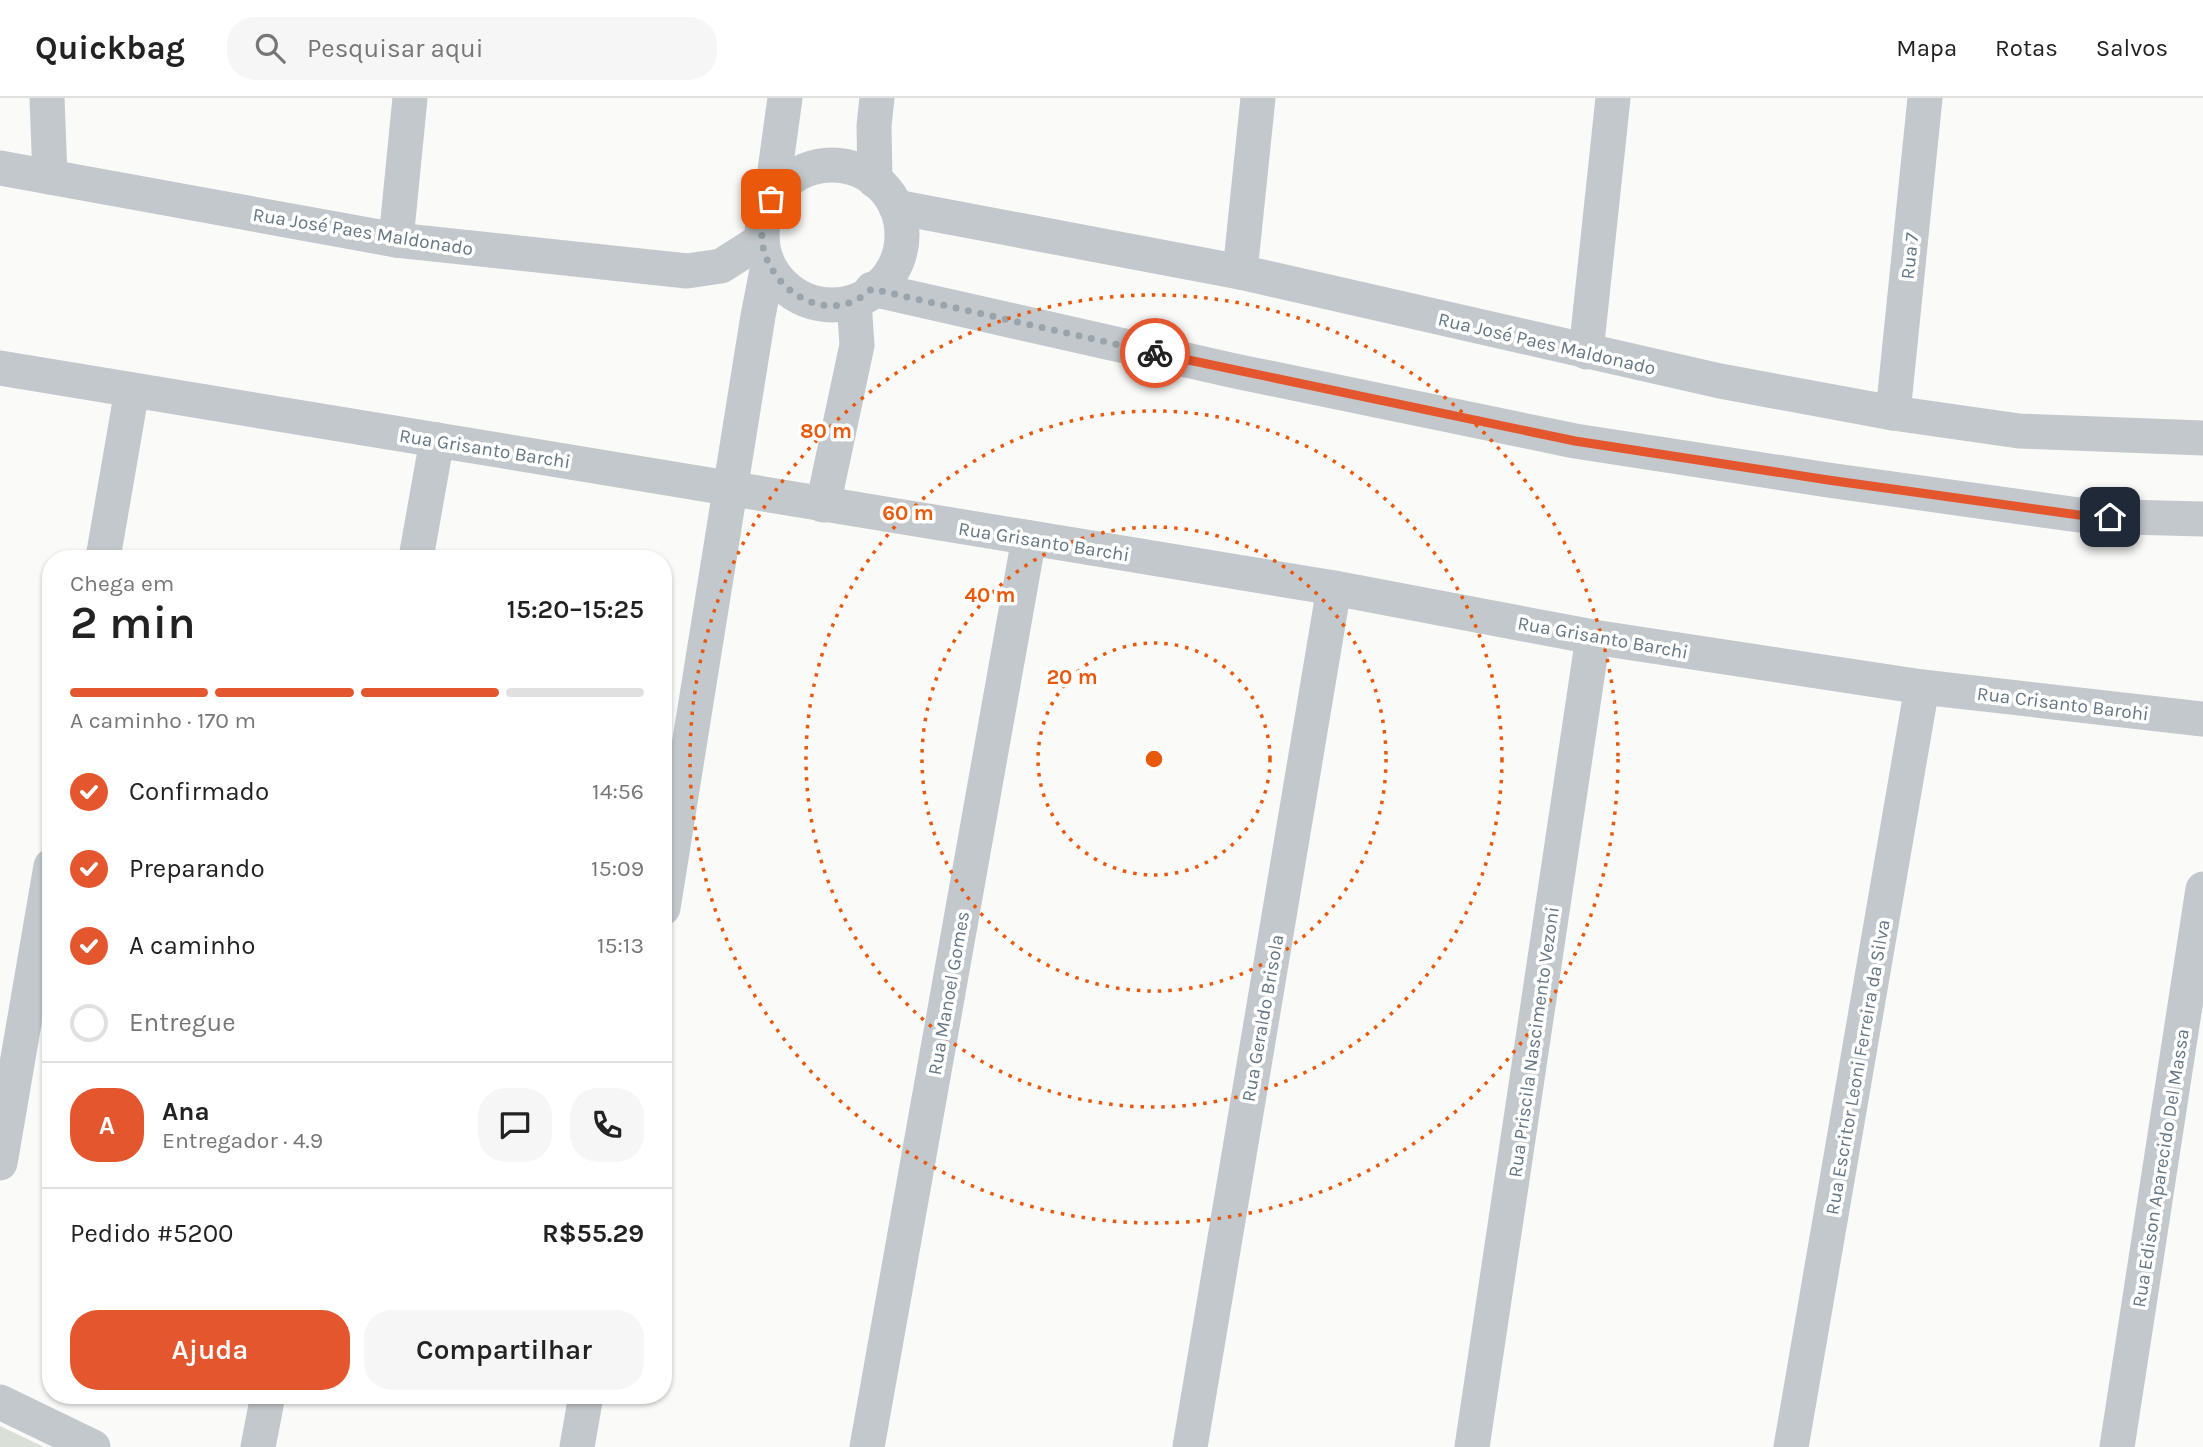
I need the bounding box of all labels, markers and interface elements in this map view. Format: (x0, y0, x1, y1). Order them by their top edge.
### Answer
search box (227, 17, 717, 80)
text: Quickbag (35, 29, 185, 67)
icon: search (251, 29, 289, 67)
text: Pesquisar aqui (307, 33, 484, 64)
text: Mapa (1896, 34, 1957, 62)
text: Rotas (1995, 34, 2058, 62)
text: Salvos (2096, 34, 2168, 62)
pin (741, 169, 801, 229)
icon: bag (752, 180, 790, 218)
street label: Rua José Paes Maldonado (251, 204, 475, 260)
street label: Rua 7 (1897, 231, 1923, 281)
street label: Rua José Paes Maldonado (1436, 308, 1658, 380)
courier (1120, 318, 1190, 388)
icon: bike (1136, 334, 1174, 372)
text: 80 m (800, 419, 852, 443)
street label: Rua Grisanto Barchi (398, 425, 572, 473)
pin (2080, 487, 2140, 547)
icon: home (2091, 498, 2129, 536)
text: 60 m (882, 501, 934, 525)
street label: Rua Grisanto Barchi (957, 518, 1131, 566)
text: Chega em (70, 570, 174, 597)
text: 40 m (964, 583, 1016, 607)
text: 15:20–15:25 (507, 594, 644, 625)
text: 2 min (70, 596, 196, 650)
street label: Rua Grisanto Barchi (1516, 612, 1690, 664)
text: 20 m (1046, 665, 1098, 689)
street label: Rua Crisanto Barohi (1976, 683, 2150, 725)
text: A caminho · 170 m (70, 707, 256, 734)
centre of rings (1142, 747, 1166, 771)
icon: check (70, 773, 108, 811)
text: Confirmado (129, 776, 269, 807)
text: 14:56 (592, 778, 644, 805)
icon: check (70, 850, 108, 888)
text: Preparando (129, 853, 265, 884)
text: 15:09 (591, 855, 644, 882)
street label: Rua Priscila Nascimento Vezoni (1504, 905, 1564, 1179)
street label: Rua Manoel Gomes (924, 909, 974, 1077)
street label: Rua Escritor Leoni Ferreira da Silva (1821, 918, 1895, 1217)
icon: check (70, 927, 108, 965)
text: A caminho (129, 930, 256, 961)
text: 15:13 (597, 932, 644, 959)
street label: Rua Geraldo Brisola (1237, 933, 1289, 1104)
text: Entregue (129, 1007, 236, 1038)
street label: Rua Edison Aparecido Del Massa (2128, 1027, 2194, 1309)
button: chat (478, 1088, 552, 1162)
button: phone (570, 1088, 644, 1162)
text: Ana (162, 1096, 210, 1127)
text: A (99, 1110, 115, 1141)
text: Entregador · 4.9 (162, 1127, 323, 1154)
text: Pedido #5200 (70, 1218, 234, 1249)
text: R$55.29 (542, 1218, 644, 1249)
button: Ajuda (70, 1310, 350, 1390)
button: Compartilhar (364, 1310, 644, 1390)

